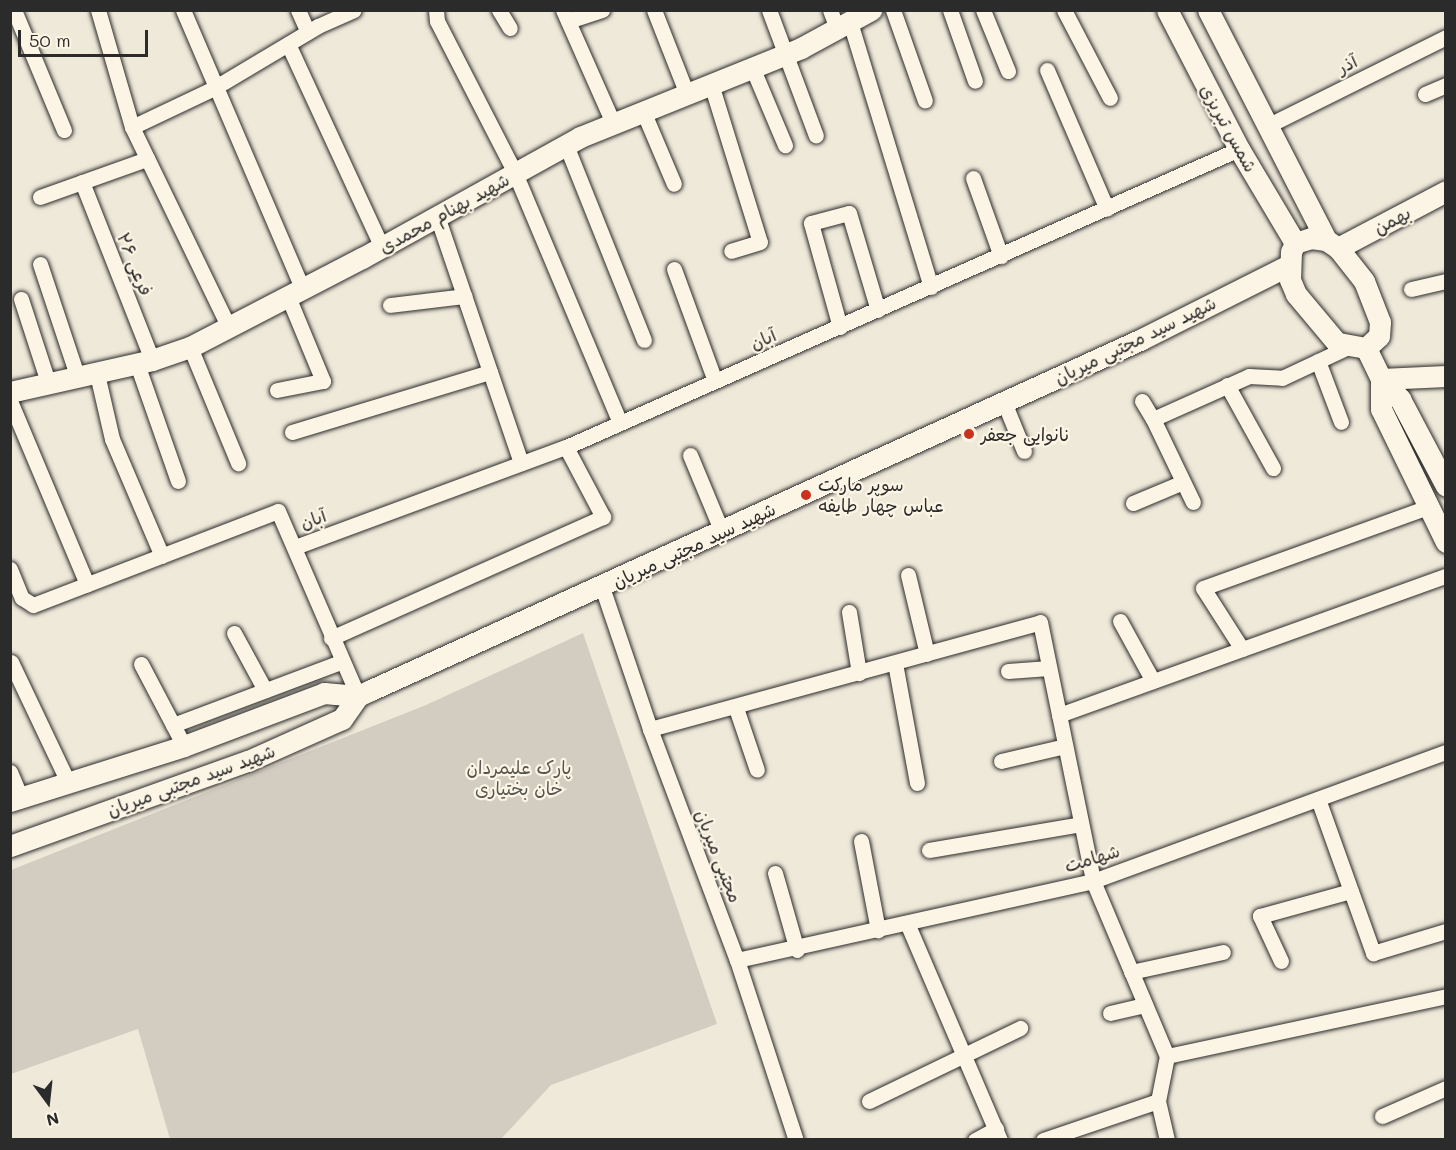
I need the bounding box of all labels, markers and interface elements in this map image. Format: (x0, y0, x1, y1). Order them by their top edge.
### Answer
scale bar (21, 18, 152, 56)
text: 50 m (29, 28, 71, 52)
street label: آذر (1333, 50, 1361, 78)
street label: شمس تبریزی (1196, 80, 1262, 176)
street label: شهید بهنام محمدی (375, 168, 513, 258)
street label: بهمن (1370, 201, 1414, 239)
street label: فرعی ۲۶ (113, 229, 157, 299)
street label: شهید سید مجتبی میریان (1051, 291, 1219, 389)
street label: آبان (747, 324, 779, 354)
place label: نانوایی جعفر (981, 423, 1070, 445)
marker: نانوایی جعفر (962, 427, 976, 441)
place label: سوپر مارکت عباس چهار طایفه (818, 474, 944, 516)
marker: سوپر مارکت عباس چهار طایفه (799, 488, 813, 502)
street label: شهید سید مجتبی میریان (609, 498, 779, 592)
street label: آبان (297, 504, 329, 534)
street label: شهید سید مجتبی میریان (104, 740, 278, 820)
park label: پارک علیمردان خان بختیاری (467, 757, 571, 800)
street label: مجتبی میریان (691, 807, 747, 905)
street label: شهامت (1062, 839, 1122, 877)
north arrow (18, 1072, 78, 1132)
text: N (44, 1108, 61, 1132)

